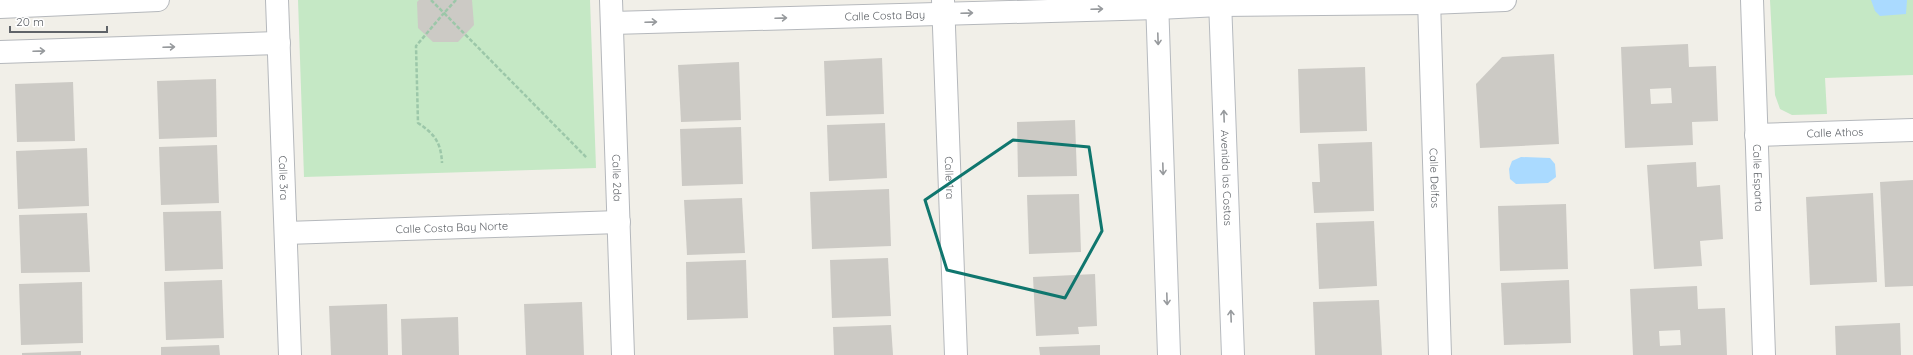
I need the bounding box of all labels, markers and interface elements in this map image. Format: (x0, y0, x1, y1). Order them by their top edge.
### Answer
one-way arrow (1090, 6, 1103, 13)
street label: Calle Costa Bay (844, 7, 925, 24)
scale bar (10, 8, 107, 34)
one-way arrow (960, 9, 973, 17)
text: 20 m (16, 14, 44, 29)
one-way arrow (774, 14, 787, 22)
one-way arrow (644, 18, 657, 26)
one-way arrow (1155, 32, 1162, 45)
one-way arrow (162, 43, 175, 51)
one-way arrow (32, 47, 45, 55)
one-way arrow (1220, 110, 1228, 123)
street label: Calle Athos (1806, 125, 1864, 140)
street label: Avenida las Costas (1218, 130, 1235, 226)
street label: Calle Esparta (1750, 144, 1766, 212)
street label: Calle Delfos (1427, 148, 1442, 208)
street label: Calle 2da (609, 154, 625, 202)
street label: Calle 3ra (276, 155, 291, 200)
street label: Calle 1ra (942, 156, 957, 200)
one-way arrow (1159, 162, 1166, 175)
street label: Calle Costa Bay Norte (395, 219, 508, 236)
one-way arrow (1163, 292, 1171, 305)
one-way arrow (1228, 310, 1235, 323)

